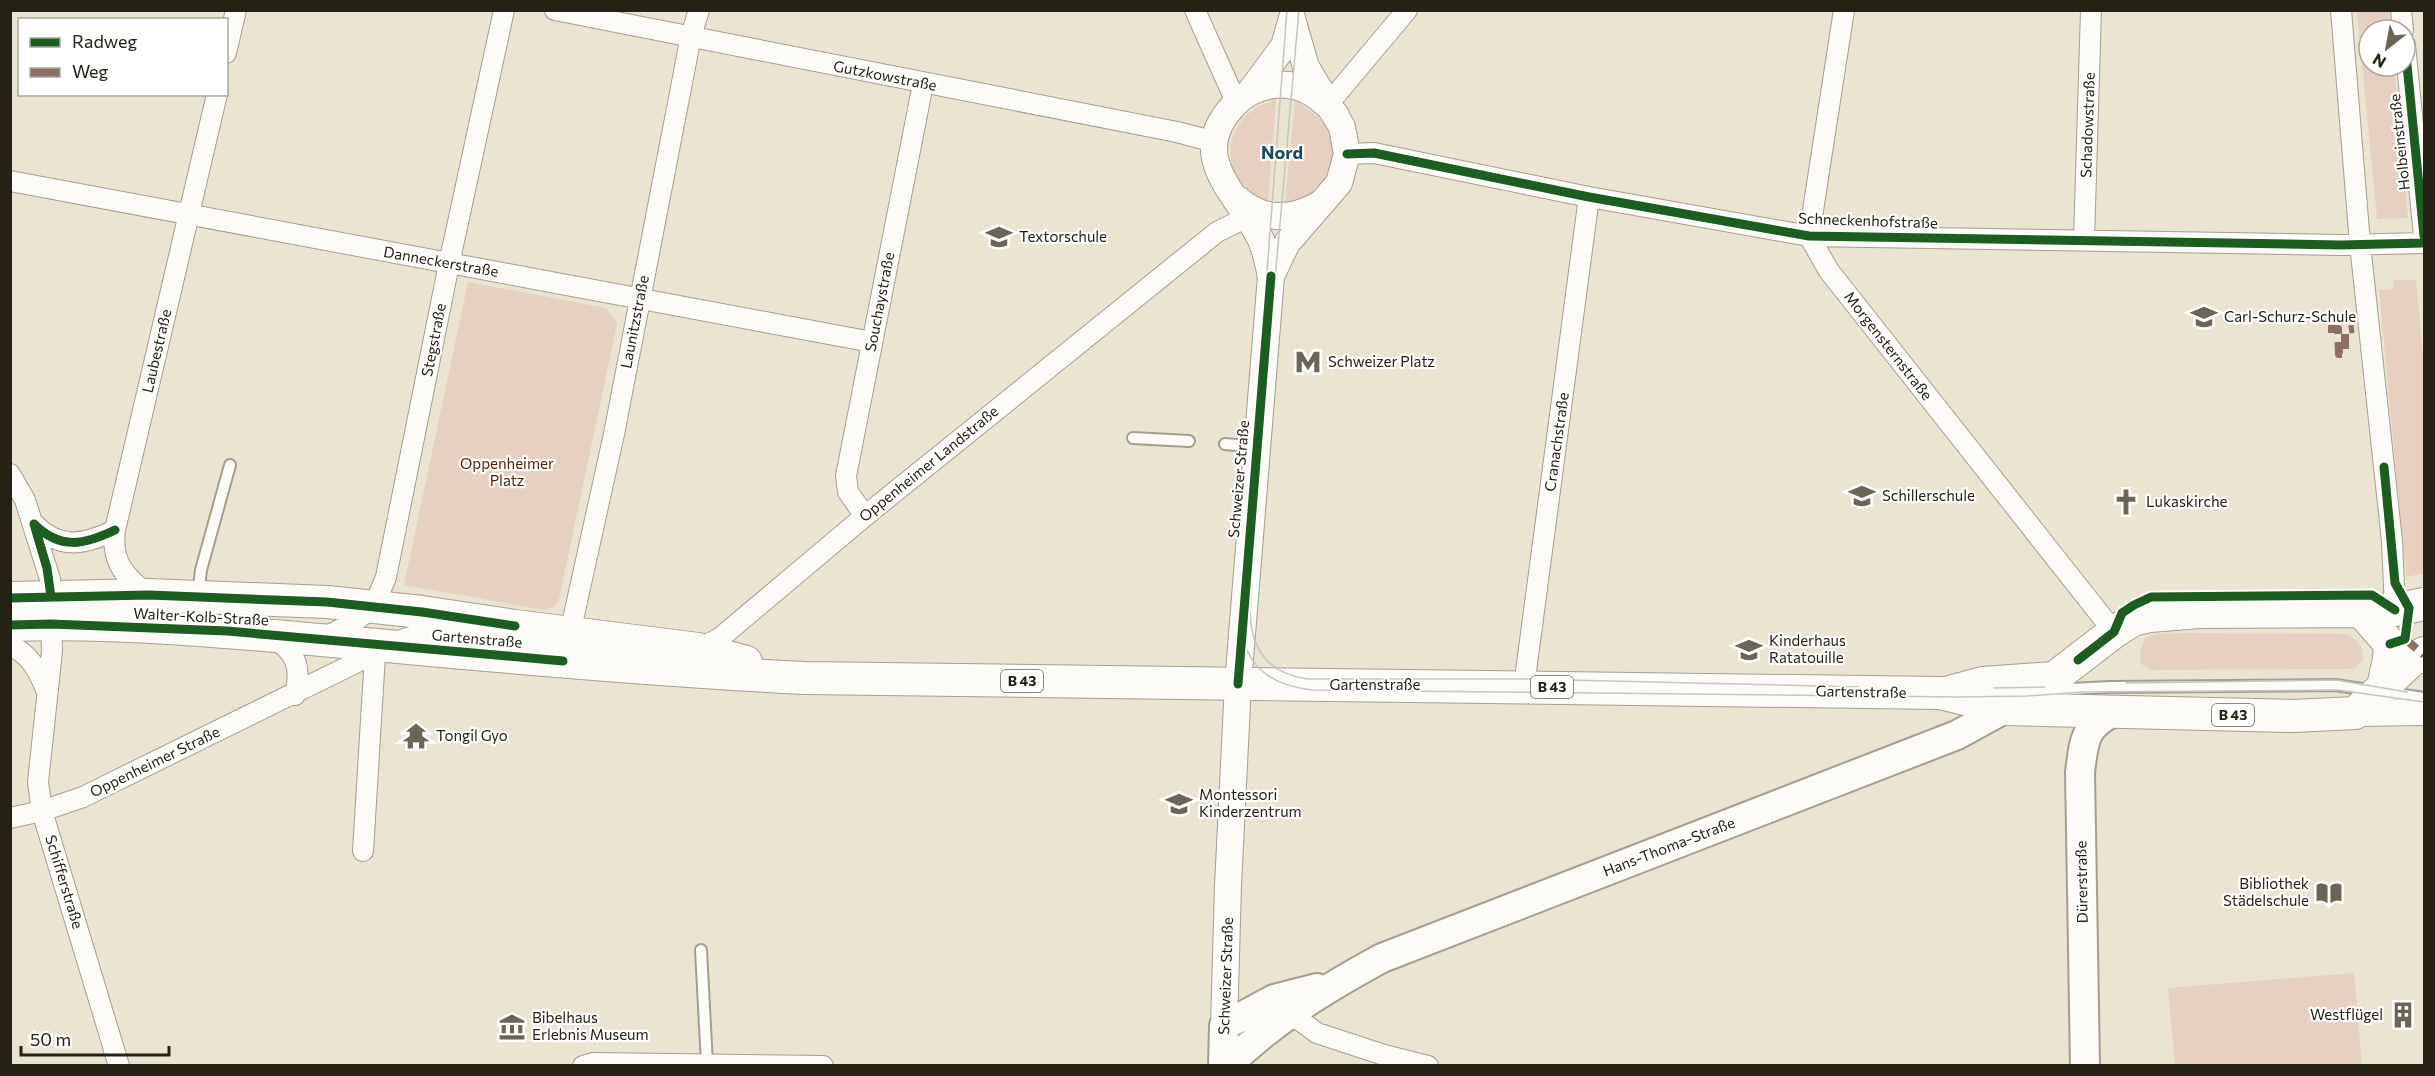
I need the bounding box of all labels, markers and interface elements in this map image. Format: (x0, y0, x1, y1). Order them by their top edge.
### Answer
legend (18, 18, 228, 96)
north arrow (2357, 18, 2417, 78)
text: Radweg (72, 30, 137, 52)
text: N (2369, 50, 2389, 73)
street label: Gutzkowstraße (832, 56, 939, 94)
text: Weg (72, 60, 109, 82)
street label: Schadowstraße (2076, 72, 2098, 178)
street label: Holbeinstraße (2385, 93, 2413, 191)
district label: Nord (1261, 141, 1303, 163)
street label: Schneckenhofstraße (1798, 209, 1938, 231)
school or university icon: Textorschule (984, 222, 1014, 252)
place label: Textorschule (1019, 227, 1107, 245)
street label: Danneckerstraße (382, 242, 500, 280)
street label: Souchaystraße (861, 250, 898, 353)
street label: Launitzstraße (616, 274, 652, 370)
street label: Morgensternstraße (1841, 288, 1937, 403)
street label: Stegstraße (417, 302, 449, 378)
school or university icon: Carl-Schurz-Schule (2189, 302, 2219, 332)
street label: Laubestraße (138, 307, 174, 394)
place label: Carl-Schurz-Schule (2224, 307, 2356, 325)
metro station icon: Schweizer Platz (1293, 347, 1323, 377)
place label: Schweizer Platz (1328, 352, 1435, 370)
street label: Cranachstraße (1540, 391, 1572, 493)
street label: Oppenheimer Landstraße (855, 401, 1002, 525)
street label: Schweizer Straße (1224, 419, 1252, 538)
park label: Oppenheimer Platz (460, 454, 554, 489)
school or university icon: Schillerschule (1847, 481, 1877, 511)
place label: Schillerschule (1882, 486, 1975, 504)
church icon: Lukaskirche (2111, 487, 2141, 517)
place label: Lukaskirche (2146, 492, 2227, 510)
street label: Walter-Kolb-Straße (133, 603, 269, 629)
street label: Gartenstraße (431, 625, 523, 651)
place label: Kinderhaus Ratatouille (1769, 631, 1846, 666)
school or university icon: Kinderhaus Ratatouille (1734, 635, 1764, 665)
road number: B 43 (1001, 670, 1043, 692)
street label: Gartenstraße (1329, 675, 1421, 693)
road number: B 43 (1531, 676, 1573, 698)
street label: Gartenstraße (1815, 681, 1907, 701)
road number: B 43 (2212, 704, 2254, 726)
temple icon: Tongil Gyo (401, 721, 431, 751)
street label: Oppenheimer Straße (87, 722, 222, 800)
place label: Tongil Gyo (436, 726, 508, 744)
place label: Montessori Kinderzentrum (1199, 785, 1302, 820)
school or university icon: Montessori Kinderzentrum (1164, 789, 1194, 819)
street label: Hans-Thoma-Straße (1600, 813, 1737, 880)
street label: Schifferstraße (42, 833, 88, 931)
street label: Dürerstraße (2071, 841, 2091, 923)
place label: Bibliothek Städelschule (2223, 874, 2309, 909)
library icon: Bibliothek Städelschule (2314, 878, 2344, 908)
street label: Schweizer Straße (1214, 917, 1236, 1035)
building icon: Westflügel (2388, 1000, 2418, 1030)
place label: Westflügel (2310, 1005, 2383, 1023)
place label: Bibelhaus Erlebnis Museum (532, 1008, 649, 1043)
museum icon: Bibelhaus Erlebnis Museum (497, 1012, 527, 1042)
scale bar (21, 1019, 170, 1057)
text: 50 m (30, 1028, 71, 1050)

